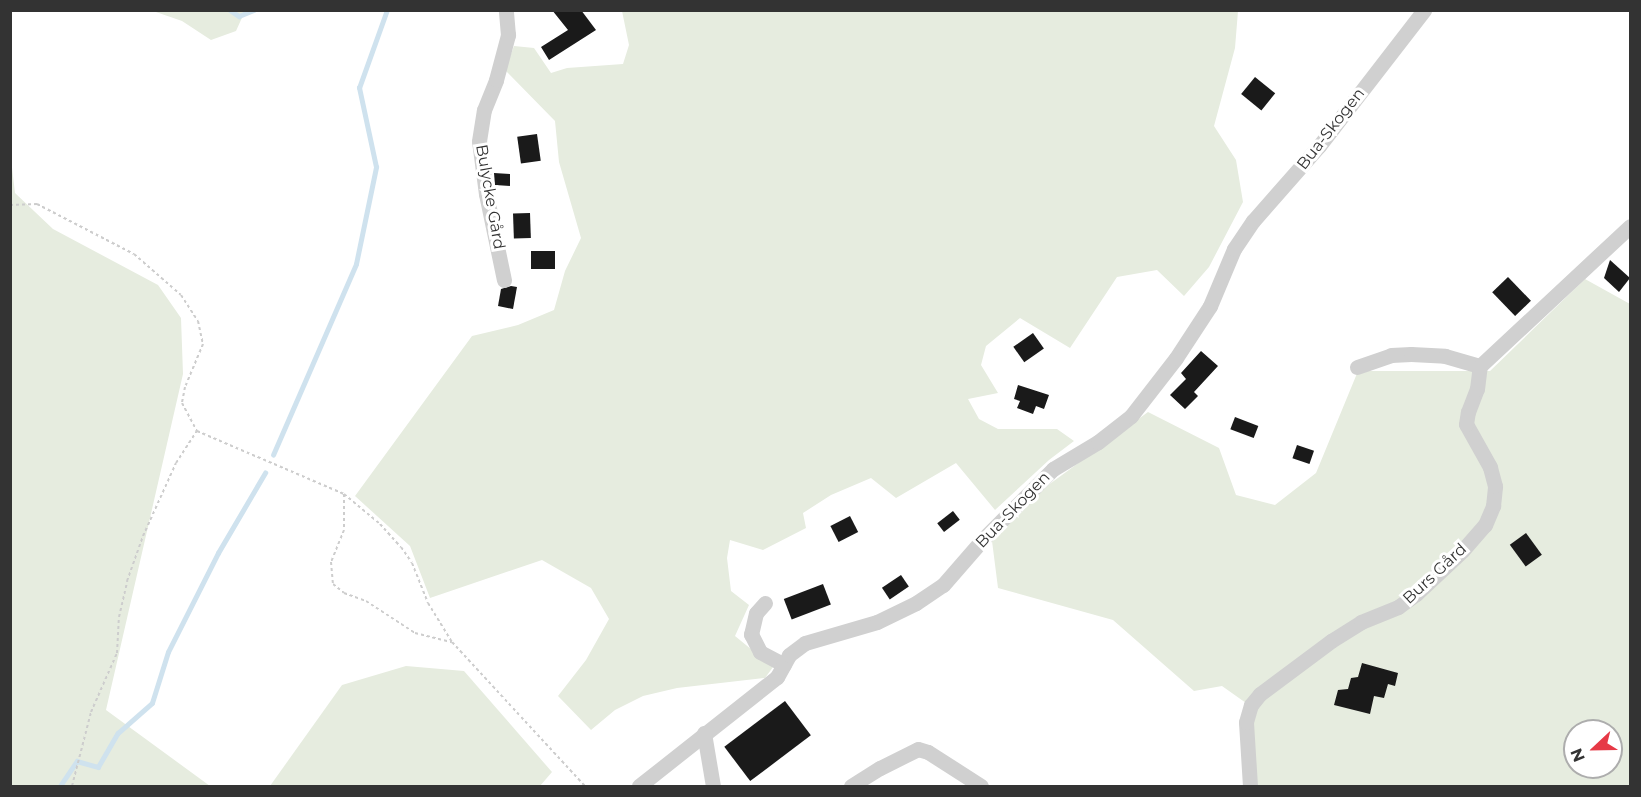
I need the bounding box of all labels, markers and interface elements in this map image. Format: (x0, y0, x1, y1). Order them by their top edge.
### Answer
street label: Bua-Skogen (1293, 84, 1369, 174)
street label: Bulycke Gård (471, 143, 509, 251)
street label: Bua-Skogen (972, 468, 1054, 552)
street label: Burs Gård (1399, 540, 1471, 608)
north arrow (1563, 719, 1623, 779)
text: N (1566, 746, 1589, 765)

